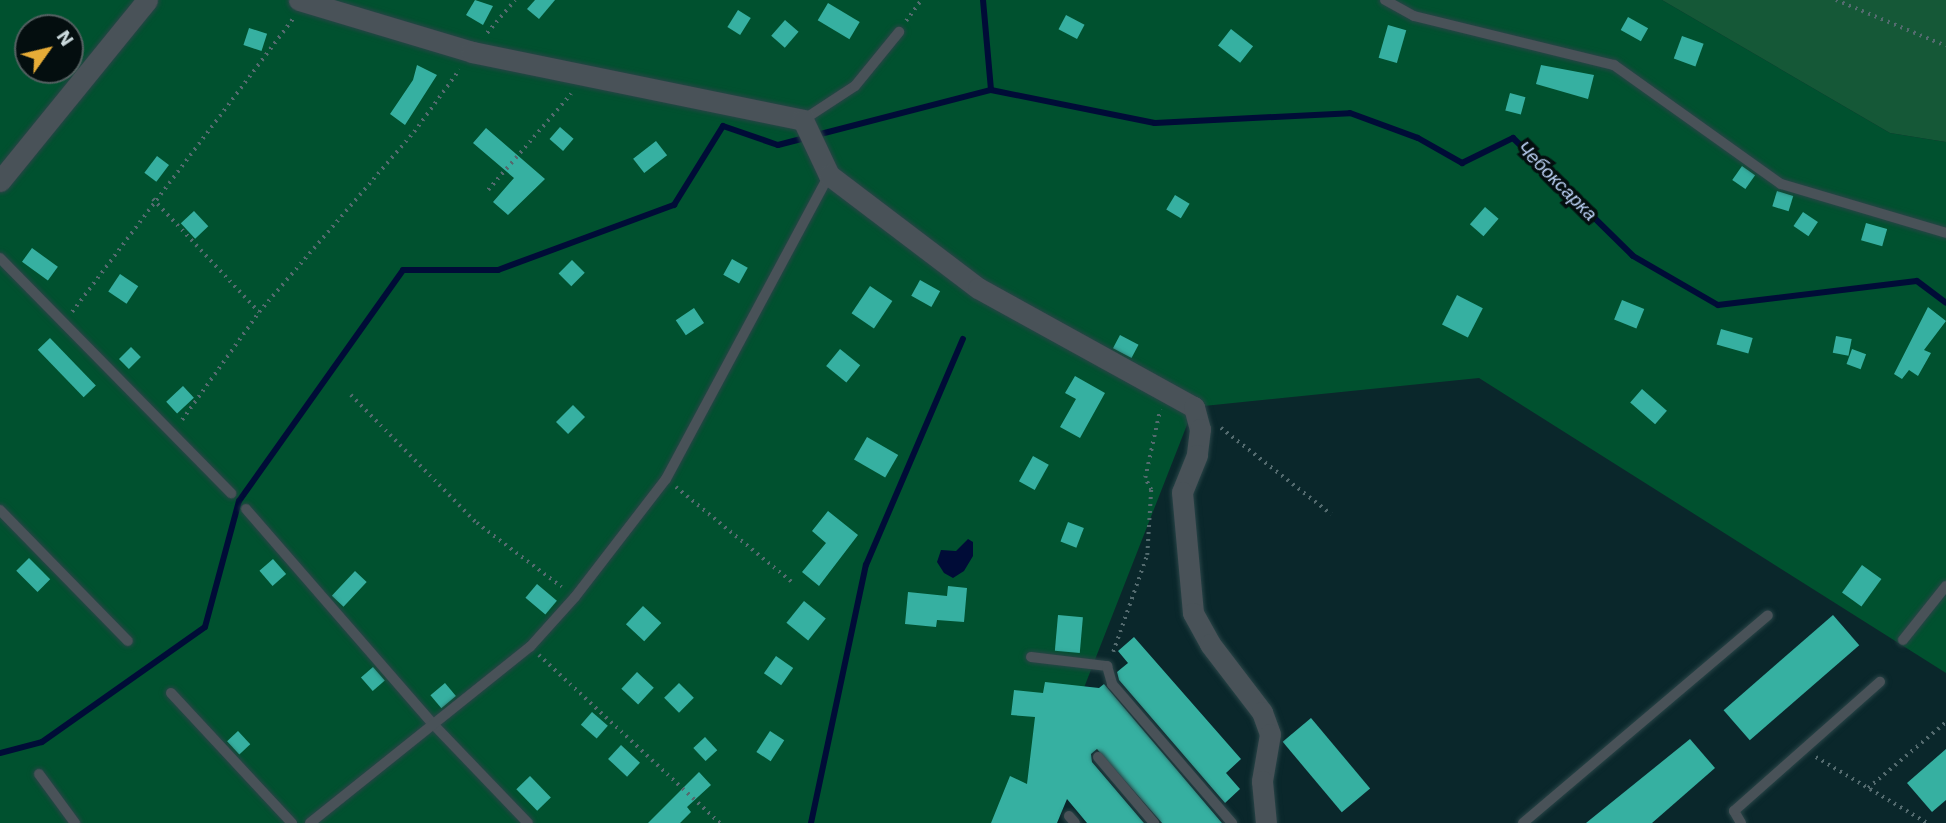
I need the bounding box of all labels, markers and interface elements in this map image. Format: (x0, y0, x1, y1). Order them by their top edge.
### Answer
north arrow (14, 14, 84, 84)
text: N (52, 26, 79, 50)
water label: Чебоксарка (1512, 136, 1602, 226)

